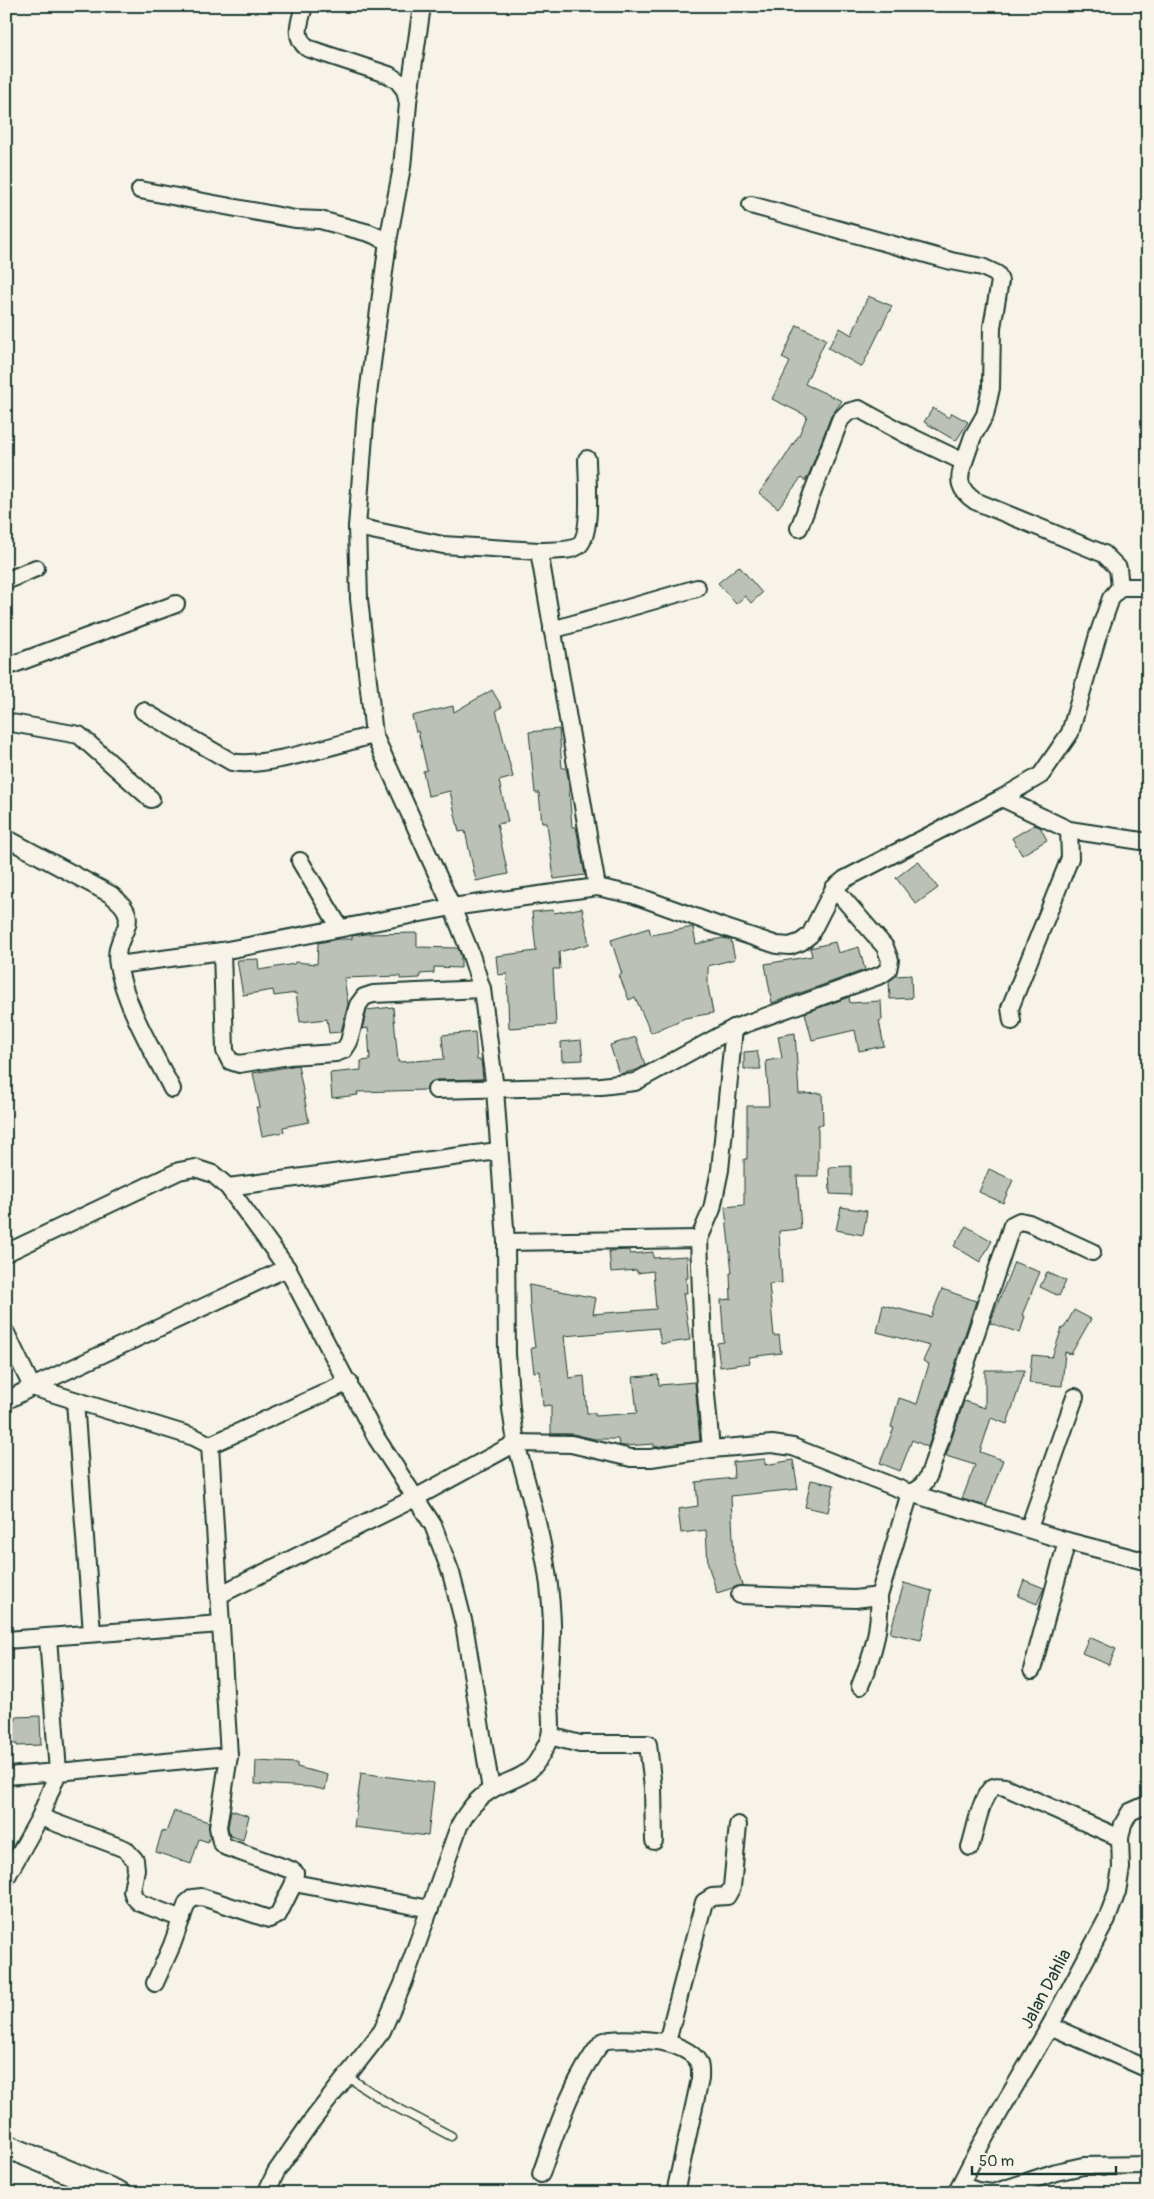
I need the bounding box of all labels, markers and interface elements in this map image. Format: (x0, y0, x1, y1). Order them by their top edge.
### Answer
street label: Jalan Dahlia (1015, 1945, 1077, 2033)
scale bar (972, 2144, 1115, 2176)
text: 50 m (979, 2152, 1014, 2171)

